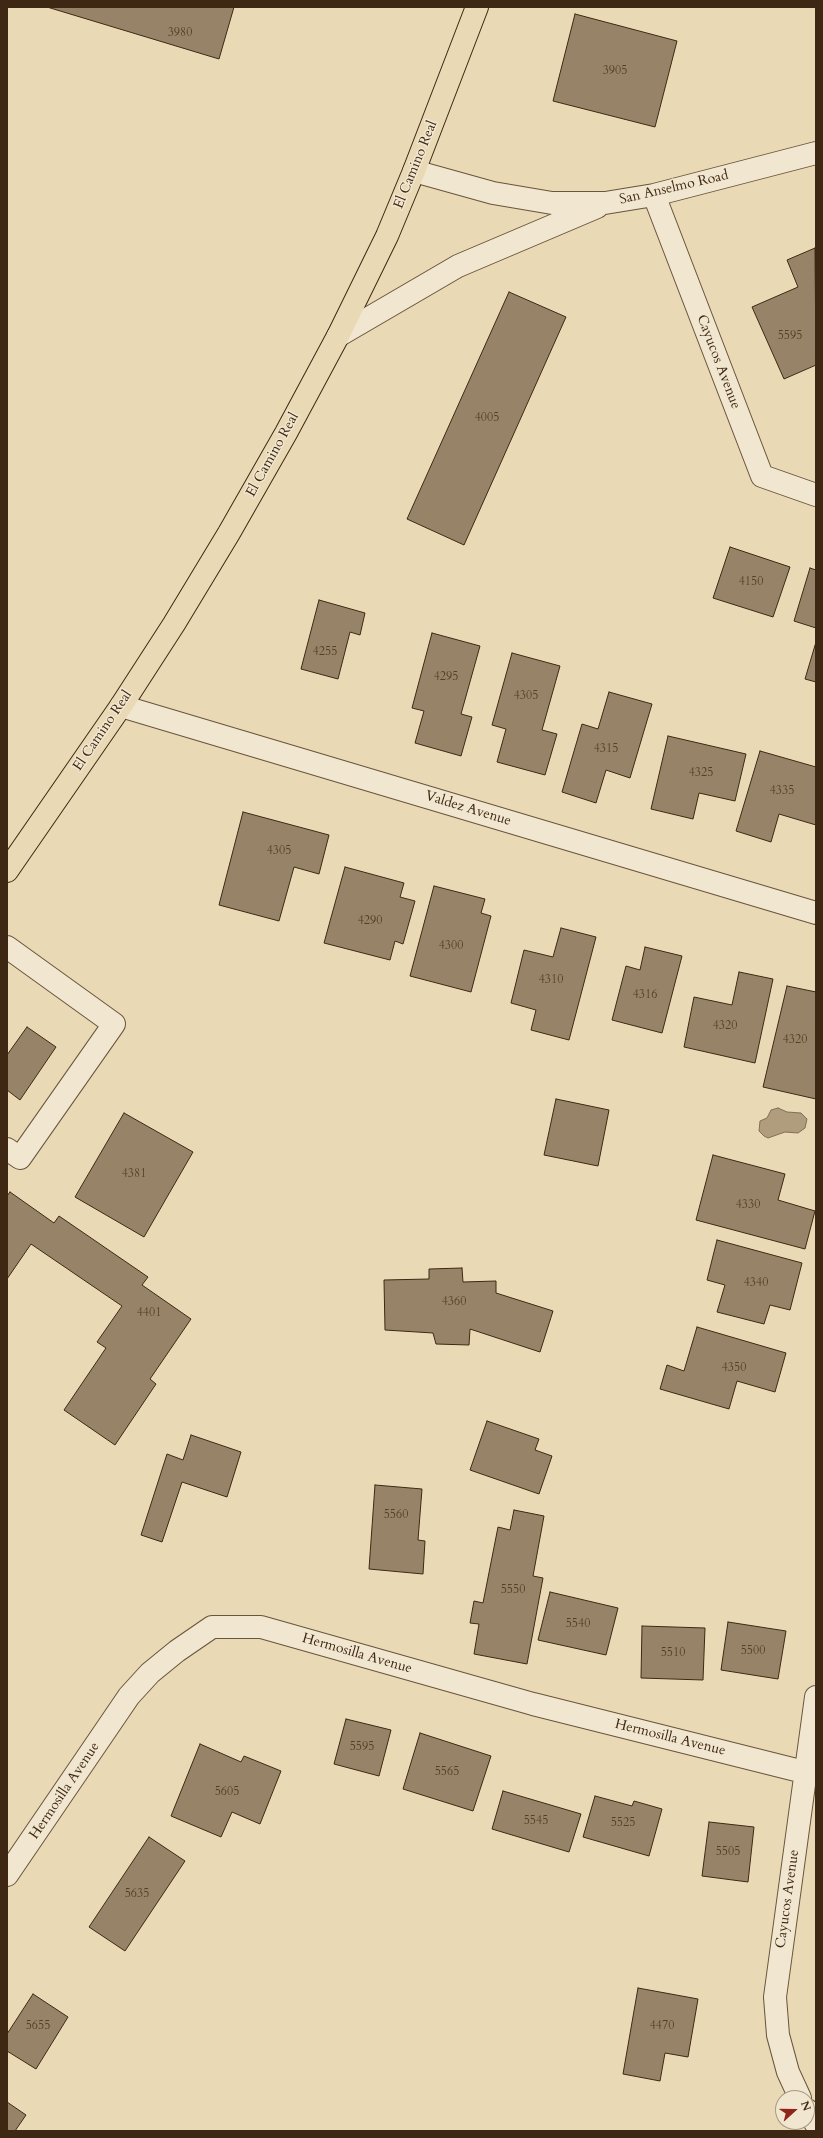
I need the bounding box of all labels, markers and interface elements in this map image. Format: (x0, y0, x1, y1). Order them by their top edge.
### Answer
house number: 3980 (168, 26, 192, 40)
house number: 3905 (603, 64, 627, 78)
street label: El Camino Real (391, 119, 441, 211)
street label: San Anselmo Road (618, 167, 730, 209)
street label: Cayucos Avenue (692, 312, 744, 412)
house number: 5595 (778, 329, 802, 343)
street label: El Camino Real (243, 410, 303, 500)
house number: 4005 (475, 411, 499, 425)
house number: 4150 (739, 575, 763, 589)
house number: 4255 (313, 645, 337, 659)
house number: 4295 (434, 670, 458, 684)
street label: El Camino Real (70, 688, 136, 774)
house number: 4305 (514, 689, 538, 703)
house number: 4315 (594, 742, 618, 756)
house number: 4325 (689, 766, 713, 780)
house number: 4335 (770, 784, 794, 798)
street label: Valdez Avenue (423, 788, 513, 830)
house number: 4305 (267, 844, 291, 858)
house number: 4290 (358, 914, 382, 928)
house number: 4300 (439, 939, 463, 953)
house number: 4310 (539, 973, 563, 987)
house number: 4316 (633, 988, 657, 1002)
house number: 4320 (713, 1019, 737, 1033)
house number: 4320 (783, 1033, 807, 1047)
house number: 4381 (122, 1167, 146, 1181)
house number: 4330 (736, 1198, 760, 1212)
house number: 4340 (744, 1276, 768, 1290)
house number: 4360 (442, 1295, 466, 1309)
house number: 4401 (137, 1306, 161, 1320)
house number: 4350 (722, 1361, 746, 1375)
house number: 5560 (384, 1508, 408, 1522)
house number: 5550 (501, 1583, 525, 1597)
house number: 5540 (566, 1617, 590, 1631)
street label: Hermosilla Avenue (300, 1630, 414, 1678)
house number: 5500 (741, 1644, 765, 1658)
house number: 5510 (661, 1646, 685, 1660)
street label: Hermosilla Avenue (613, 1716, 727, 1760)
street label: Hermosilla Avenue (26, 1739, 104, 1843)
house number: 5595 (350, 1740, 374, 1754)
house number: 5565 (435, 1765, 459, 1779)
house number: 5605 (215, 1785, 239, 1799)
house number: 5545 (524, 1814, 548, 1828)
house number: 5525 (611, 1816, 635, 1830)
house number: 5505 (716, 1845, 740, 1859)
street label: Cayucos Avenue (773, 1849, 803, 1949)
house number: 5635 (125, 1887, 149, 1901)
house number: 5655 (26, 2019, 50, 2033)
house number: 4470 (650, 2019, 674, 2033)
north arrow (775, 2090, 815, 2130)
text: N (797, 2099, 814, 2113)

